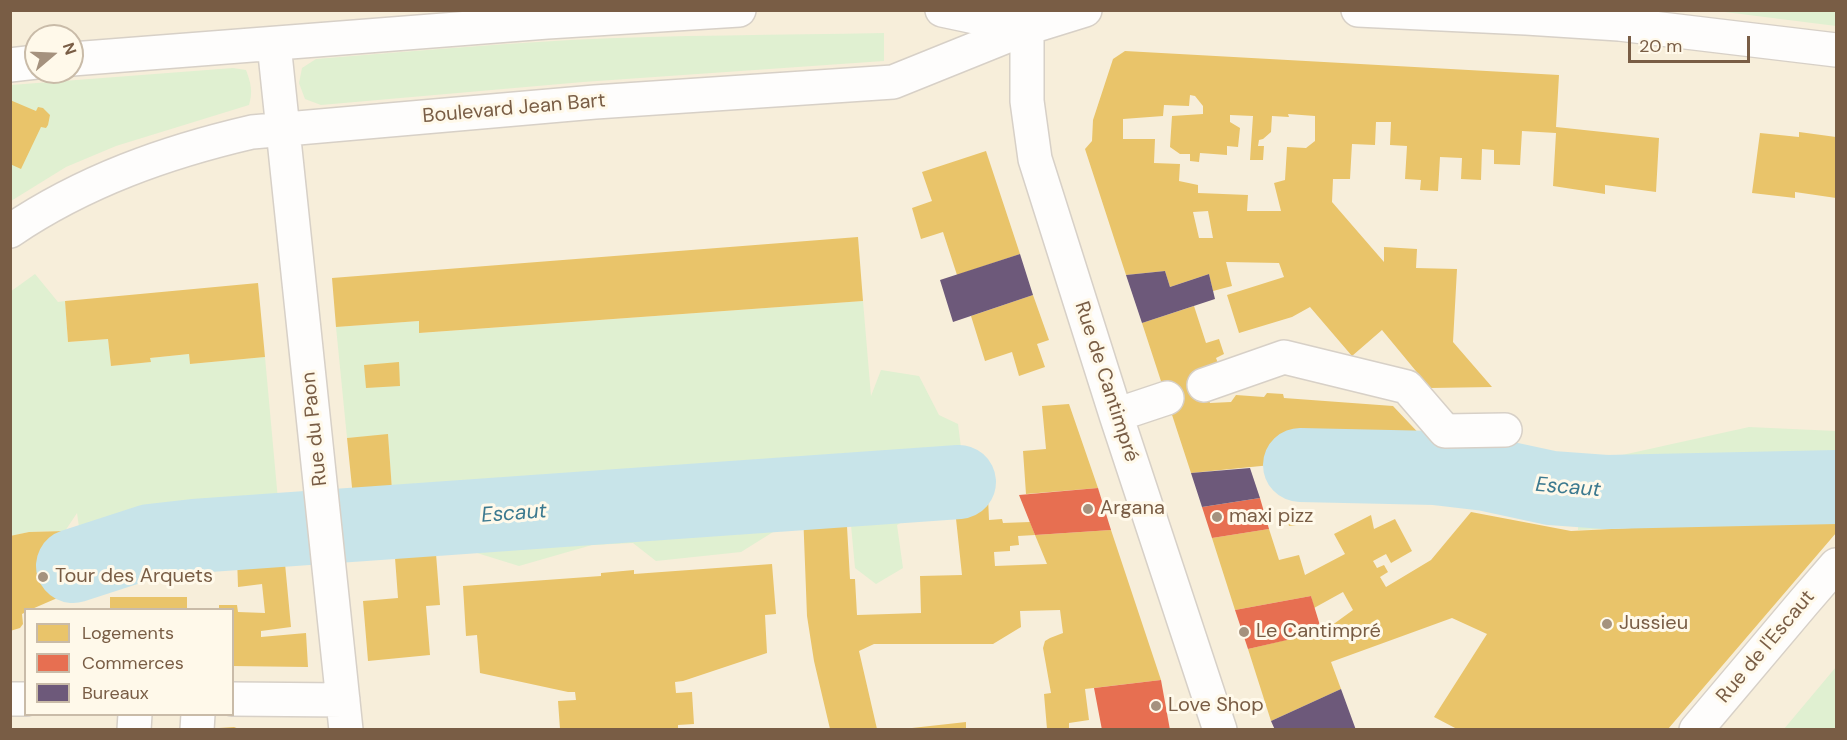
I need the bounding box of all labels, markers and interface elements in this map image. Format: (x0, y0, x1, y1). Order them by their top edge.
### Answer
north arrow (24, 24, 84, 84)
scale bar (1631, 24, 1752, 62)
text: 20 m (1639, 34, 1682, 58)
text: N (58, 40, 81, 58)
street label: Boulevard Jean Bart (421, 89, 607, 129)
street label: Rue de Cantimpré (1069, 299, 1143, 465)
street label: Rue du Paon (297, 371, 333, 487)
water label: Escaut (1534, 473, 1602, 503)
place label: Argana (1100, 497, 1165, 521)
water label: Escaut (480, 499, 548, 529)
marker: Argana (1081, 502, 1095, 516)
place label: maxi pizz (1229, 505, 1313, 529)
marker: maxi pizz (1210, 510, 1224, 524)
place label: Tour des Arquets (55, 565, 213, 589)
marker: Tour des Arquets (36, 570, 50, 584)
street label: Rue de l'Escaut (1712, 586, 1820, 708)
legend (24, 608, 234, 716)
place label: Jussieu (1619, 612, 1688, 636)
marker: Jussieu (1600, 617, 1614, 631)
place label: Le Cantimpré (1256, 620, 1381, 644)
text: Logements (82, 621, 174, 645)
marker: Le Cantimpré (1237, 625, 1251, 639)
text: Commerces (82, 651, 184, 675)
text: Bureaux (82, 681, 149, 705)
place label: Love Shop (1168, 694, 1264, 718)
marker: Love Shop (1149, 699, 1163, 713)

